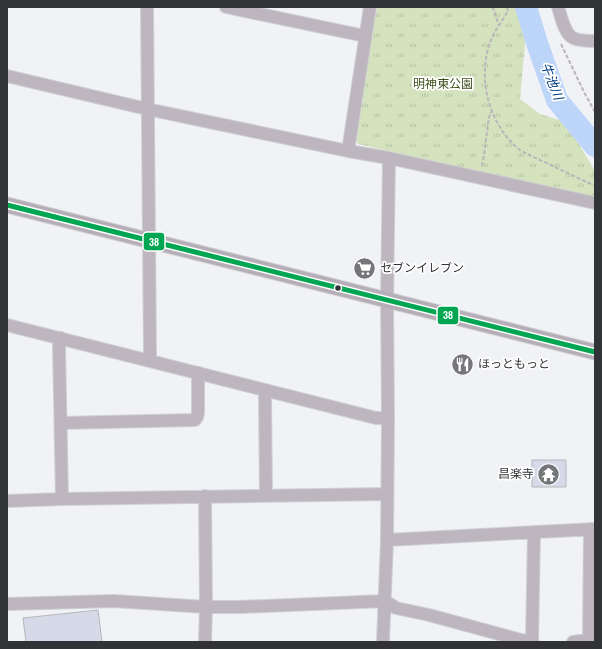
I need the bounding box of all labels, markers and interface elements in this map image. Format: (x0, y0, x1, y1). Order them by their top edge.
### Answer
water label: 牛池川 (537, 60, 568, 104)
park label: 明神東公園 (413, 76, 473, 92)
line badge: 38 (143, 232, 165, 251)
text: 38 (149, 235, 159, 249)
supermarket icon: セブンイレブン (352, 255, 378, 281)
place label: セブンイレブン (380, 260, 464, 276)
unlabelled marker (333, 283, 343, 293)
line badge: 38 (437, 306, 459, 325)
text: 38 (443, 308, 453, 322)
restaurant icon: ほっともっと (449, 351, 475, 377)
place label: ほっともっと (478, 356, 550, 372)
temple icon: 昌楽寺 (536, 461, 562, 487)
place label: 昌楽寺 (498, 466, 534, 482)

